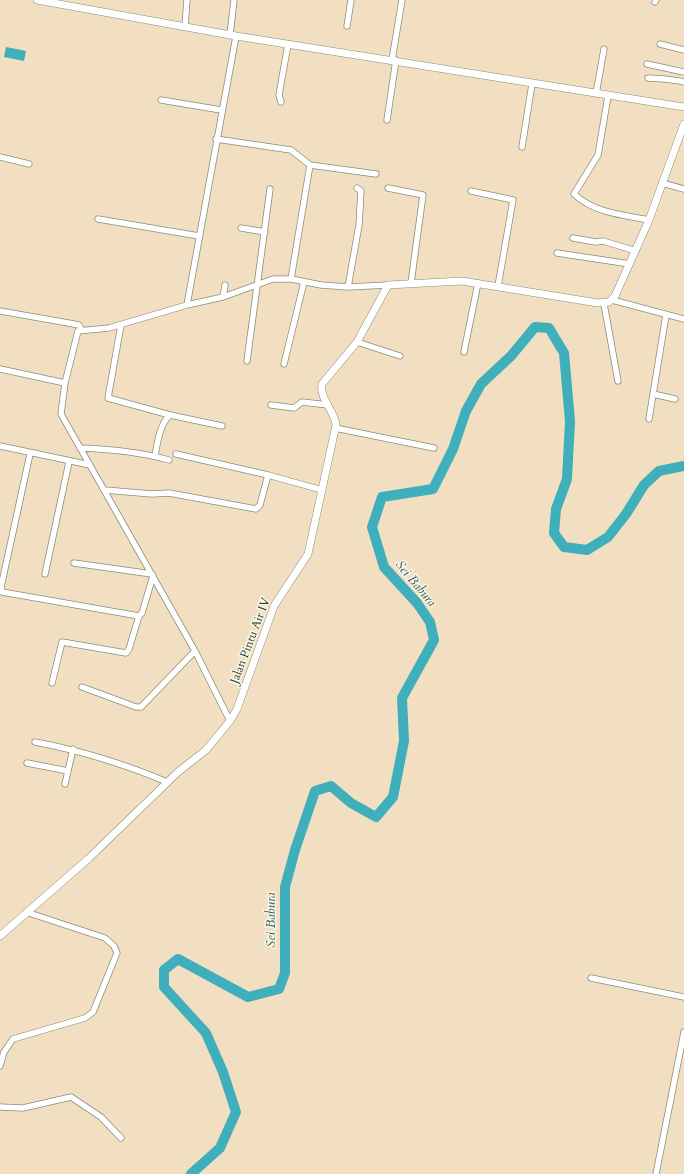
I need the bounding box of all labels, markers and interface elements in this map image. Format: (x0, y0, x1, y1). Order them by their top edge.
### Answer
water label: Sei Babura (391, 558, 439, 610)
street label: Jalan Pintu Air IV (228, 596, 274, 686)
water label: Sei Babura (264, 892, 280, 948)

